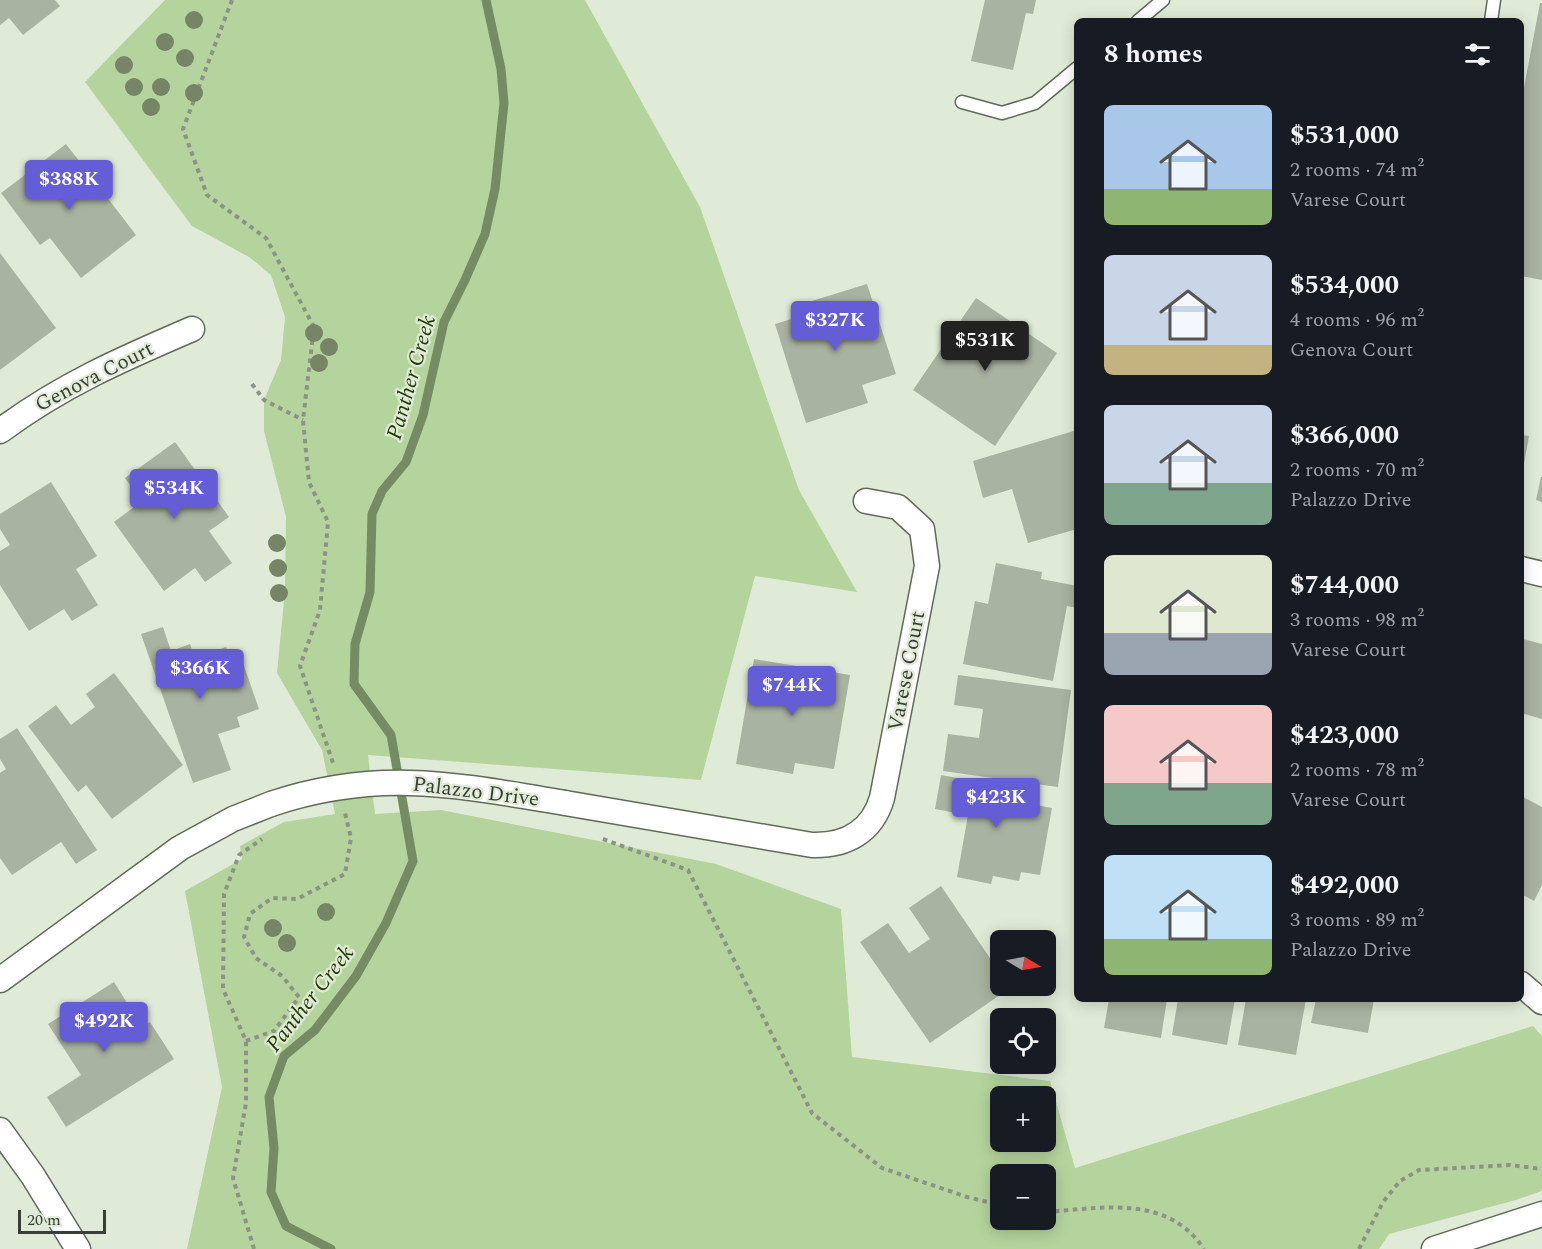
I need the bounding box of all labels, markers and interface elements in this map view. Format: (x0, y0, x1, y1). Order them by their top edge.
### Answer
text: 8 homes (1104, 34, 1203, 74)
icon: filters (1461, 38, 1494, 71)
text: $531,000 (1290, 115, 1399, 155)
icon: home (1152, 129, 1224, 201)
text: 2 rooms · 74 m² (1290, 155, 1424, 185)
pin: $388K (27, 160, 111, 211)
text: $388K (39, 164, 99, 194)
text: Varese Court (1290, 185, 1406, 215)
text: $534,000 (1290, 265, 1399, 305)
icon: home (1152, 279, 1224, 351)
pin: $327K (793, 301, 877, 352)
text: $327K (805, 305, 865, 335)
text: 4 rooms · 96 m² (1290, 305, 1424, 335)
water label: Panther Creek (378, 311, 445, 443)
pin: $531K (943, 321, 1027, 372)
text: $531K (955, 325, 1015, 355)
street label: Genova Court (29, 333, 159, 421)
text: Genova Court (1290, 335, 1413, 365)
text: $366,000 (1290, 415, 1399, 455)
icon: home (1152, 429, 1224, 501)
text: 2 rooms · 70 m² (1290, 455, 1424, 485)
pin: $534K (132, 469, 216, 520)
text: $534K (144, 473, 204, 503)
text: Palazzo Drive (1290, 485, 1411, 515)
text: $744,000 (1290, 565, 1399, 605)
icon: home (1152, 579, 1224, 651)
text: 3 rooms · 98 m² (1290, 605, 1424, 635)
street label: Varese Court (880, 608, 934, 734)
text: Varese Court (1290, 635, 1406, 665)
pin: $366K (158, 649, 242, 700)
text: $366K (170, 653, 230, 683)
pin: $744K (750, 666, 834, 717)
text: $744K (762, 670, 822, 700)
text: $423,000 (1290, 715, 1399, 755)
icon: home (1152, 729, 1224, 801)
text: 2 rooms · 78 m² (1290, 755, 1424, 785)
street label: Palazzo Drive (411, 768, 541, 816)
pin: $423K (954, 778, 1038, 829)
text: $423K (966, 782, 1026, 812)
text: Varese Court (1290, 785, 1406, 815)
text: $492,000 (1290, 865, 1399, 905)
icon: home (1152, 879, 1224, 951)
text: 3 rooms · 89 m² (1290, 905, 1424, 935)
north arrow (990, 930, 1056, 996)
map controls (990, 930, 1056, 1230)
text: Palazzo Drive (1290, 935, 1411, 965)
water label: Panther Creek (258, 938, 363, 1059)
pin: $492K (62, 1002, 146, 1053)
text: $492K (74, 1006, 134, 1036)
button: locate (990, 1008, 1056, 1074)
button: + (990, 1086, 1056, 1152)
button: − (990, 1164, 1056, 1230)
scale bar (18, 1207, 106, 1234)
text: 20 m (27, 1208, 61, 1232)

